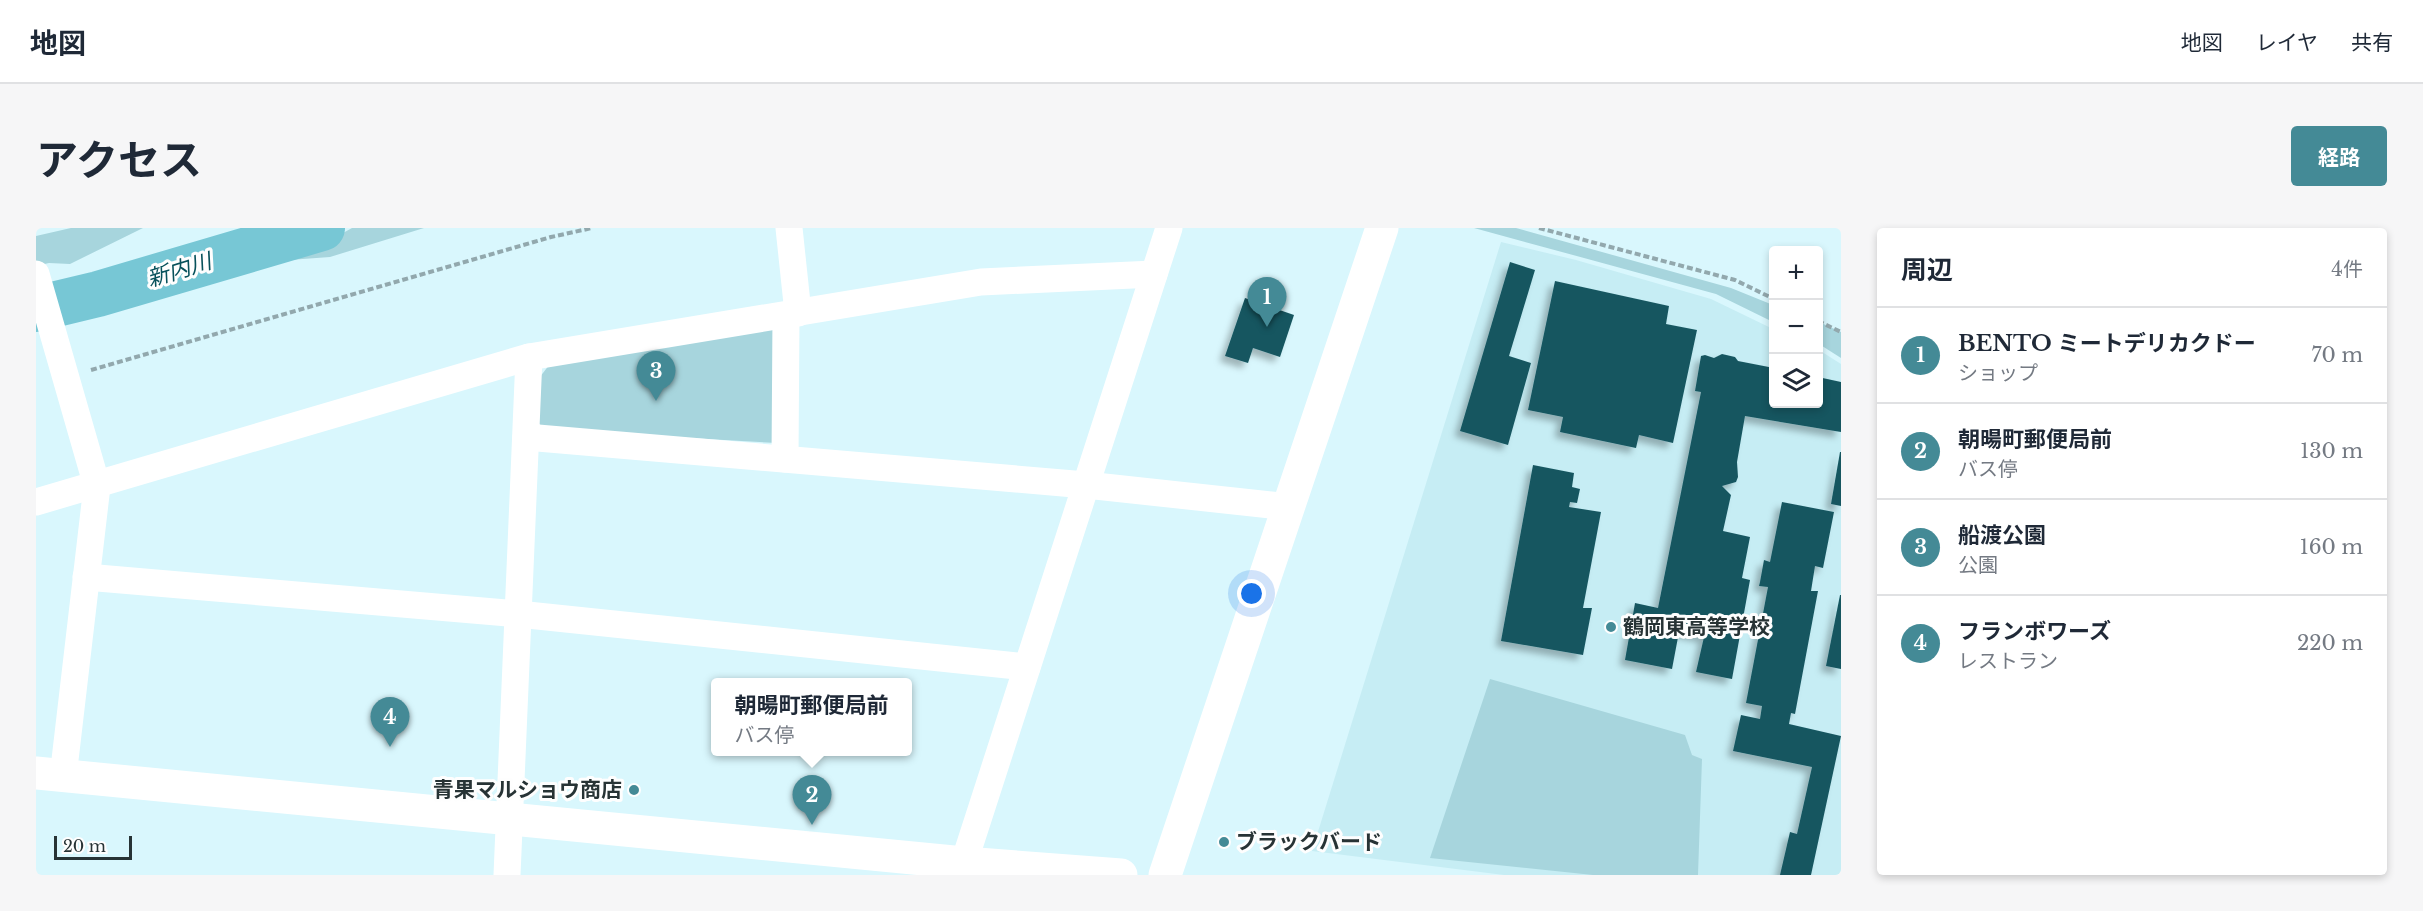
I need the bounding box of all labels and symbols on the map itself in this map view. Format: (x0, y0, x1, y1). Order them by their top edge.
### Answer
water label: 新内川 (143, 247, 216, 293)
pin: 1 (1248, 278, 1286, 327)
pin: 3 (636, 352, 676, 401)
your location (1237, 579, 1266, 608)
place label: 鶴岡東高等学校 (1623, 614, 1770, 640)
marker: 鶴岡東高等学校 (1604, 620, 1618, 634)
pin: 4 (370, 698, 410, 747)
pin: 2 (792, 776, 832, 825)
place label: 青果マルショウ商店 (433, 777, 622, 803)
marker: 青果マルショウ商店 (627, 783, 641, 797)
place label: ブラックバード (1236, 829, 1382, 855)
scale bar (54, 833, 132, 860)
marker: ブラックバード (1217, 835, 1231, 849)

